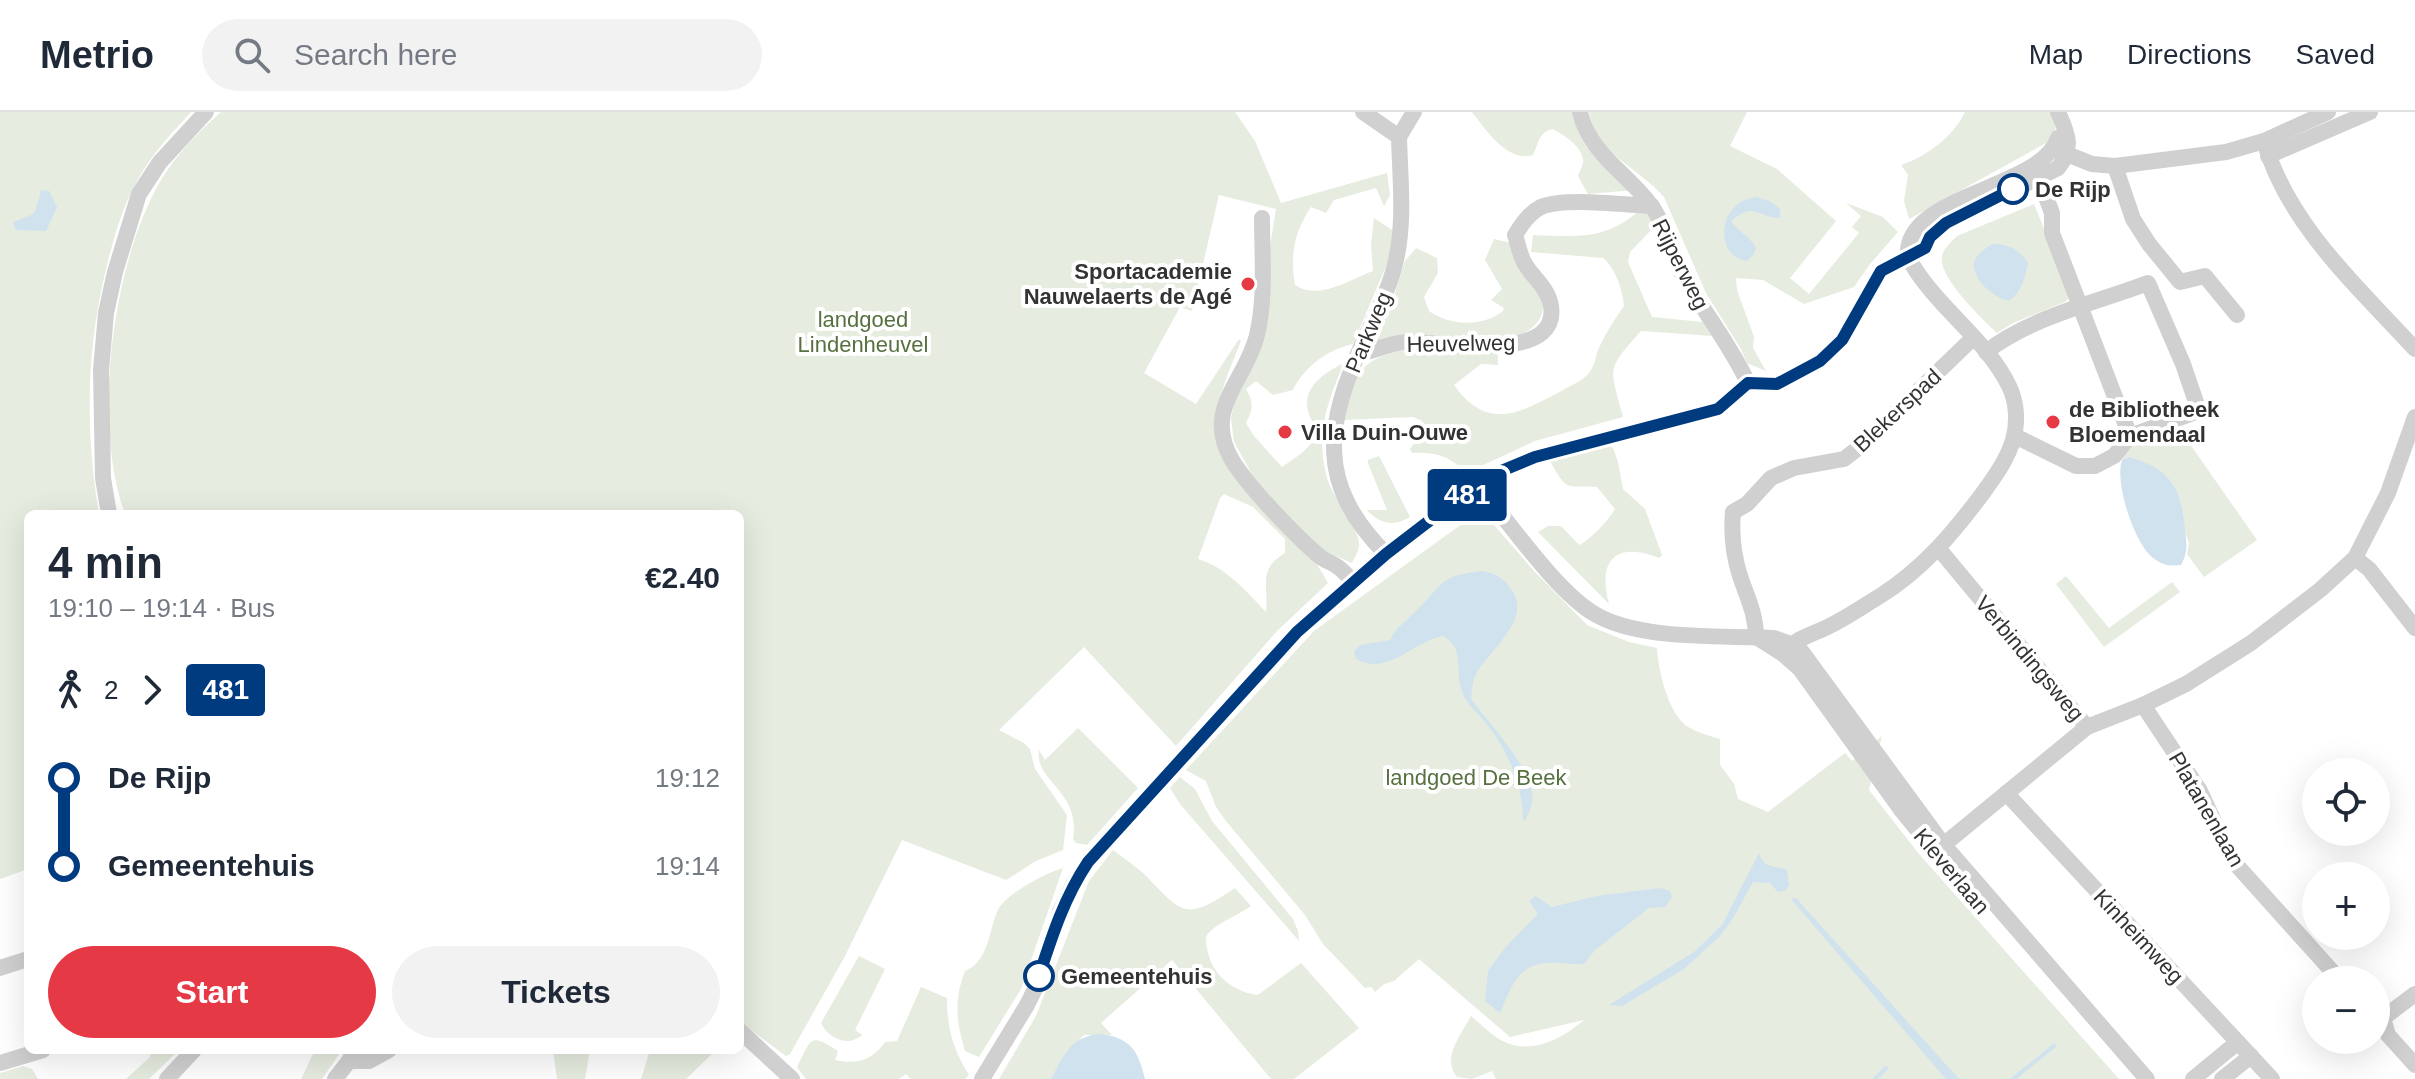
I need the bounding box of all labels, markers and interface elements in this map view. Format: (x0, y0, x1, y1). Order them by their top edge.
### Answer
search box (202, 19, 762, 91)
icon: search (230, 33, 274, 77)
text: Metrio (40, 34, 154, 76)
text: Search here (294, 38, 457, 71)
text: Map (2029, 39, 2083, 70)
text: Directions (2127, 39, 2252, 70)
text: Saved (2296, 39, 2375, 70)
marker: De Rijp (1998, 174, 2028, 204)
place label: De Rijp (2035, 177, 2111, 202)
street label: Rijperweg (1647, 215, 1714, 313)
place label: Sportacademie Nauwelaerts de Agé (1024, 259, 1232, 309)
marker: Sportacademie Nauwelaerts de Agé (1239, 275, 1257, 293)
street label: Parkweg (1340, 288, 1397, 376)
park label: landgoed Lindenheuvel (798, 307, 928, 357)
street label: Heuvelweg (1406, 330, 1516, 357)
street label: Blekerspad (1849, 364, 1946, 457)
place label: de Bibliotheek Bloemendaal (2069, 397, 2220, 447)
marker: de Bibliotheek Bloemendaal (2044, 413, 2062, 431)
place label: Villa Duin-Ouwe (1301, 420, 1468, 445)
marker: Villa Duin-Ouwe (1276, 423, 1294, 441)
line badge: 481 (1421, 469, 1513, 521)
text: 481 (1444, 479, 1490, 510)
text: 4 min (48, 538, 163, 587)
text: €2.40 (645, 561, 720, 594)
street label: Verbindingsweg (1970, 591, 2089, 726)
text: 19:10 – 19:14 · Bus (48, 593, 275, 623)
icon: walk (48, 668, 92, 712)
icon: forward (130, 668, 174, 712)
text: 481 (202, 674, 249, 705)
text: 2 (104, 675, 118, 705)
street label: Platanenlaan (2164, 747, 2250, 871)
map controls (2302, 758, 2390, 1054)
button: locate (2302, 758, 2390, 846)
text: De Rijp (108, 761, 211, 794)
text: 19:12 (655, 763, 720, 793)
park label: landgoed De Beek (1385, 765, 1568, 790)
street label: Kleverlaan (1909, 823, 1995, 919)
text: Gemeentehuis (108, 849, 315, 882)
text: 19:14 (655, 851, 720, 881)
button: + (2302, 862, 2390, 950)
street label: Kinheimweg (2089, 884, 2189, 989)
button: Start (48, 946, 376, 1038)
button: Tickets (392, 946, 720, 1038)
marker: Gemeentehuis (1024, 961, 1054, 991)
place label: Gemeentehuis (1061, 964, 1213, 989)
button: − (2302, 966, 2390, 1054)

